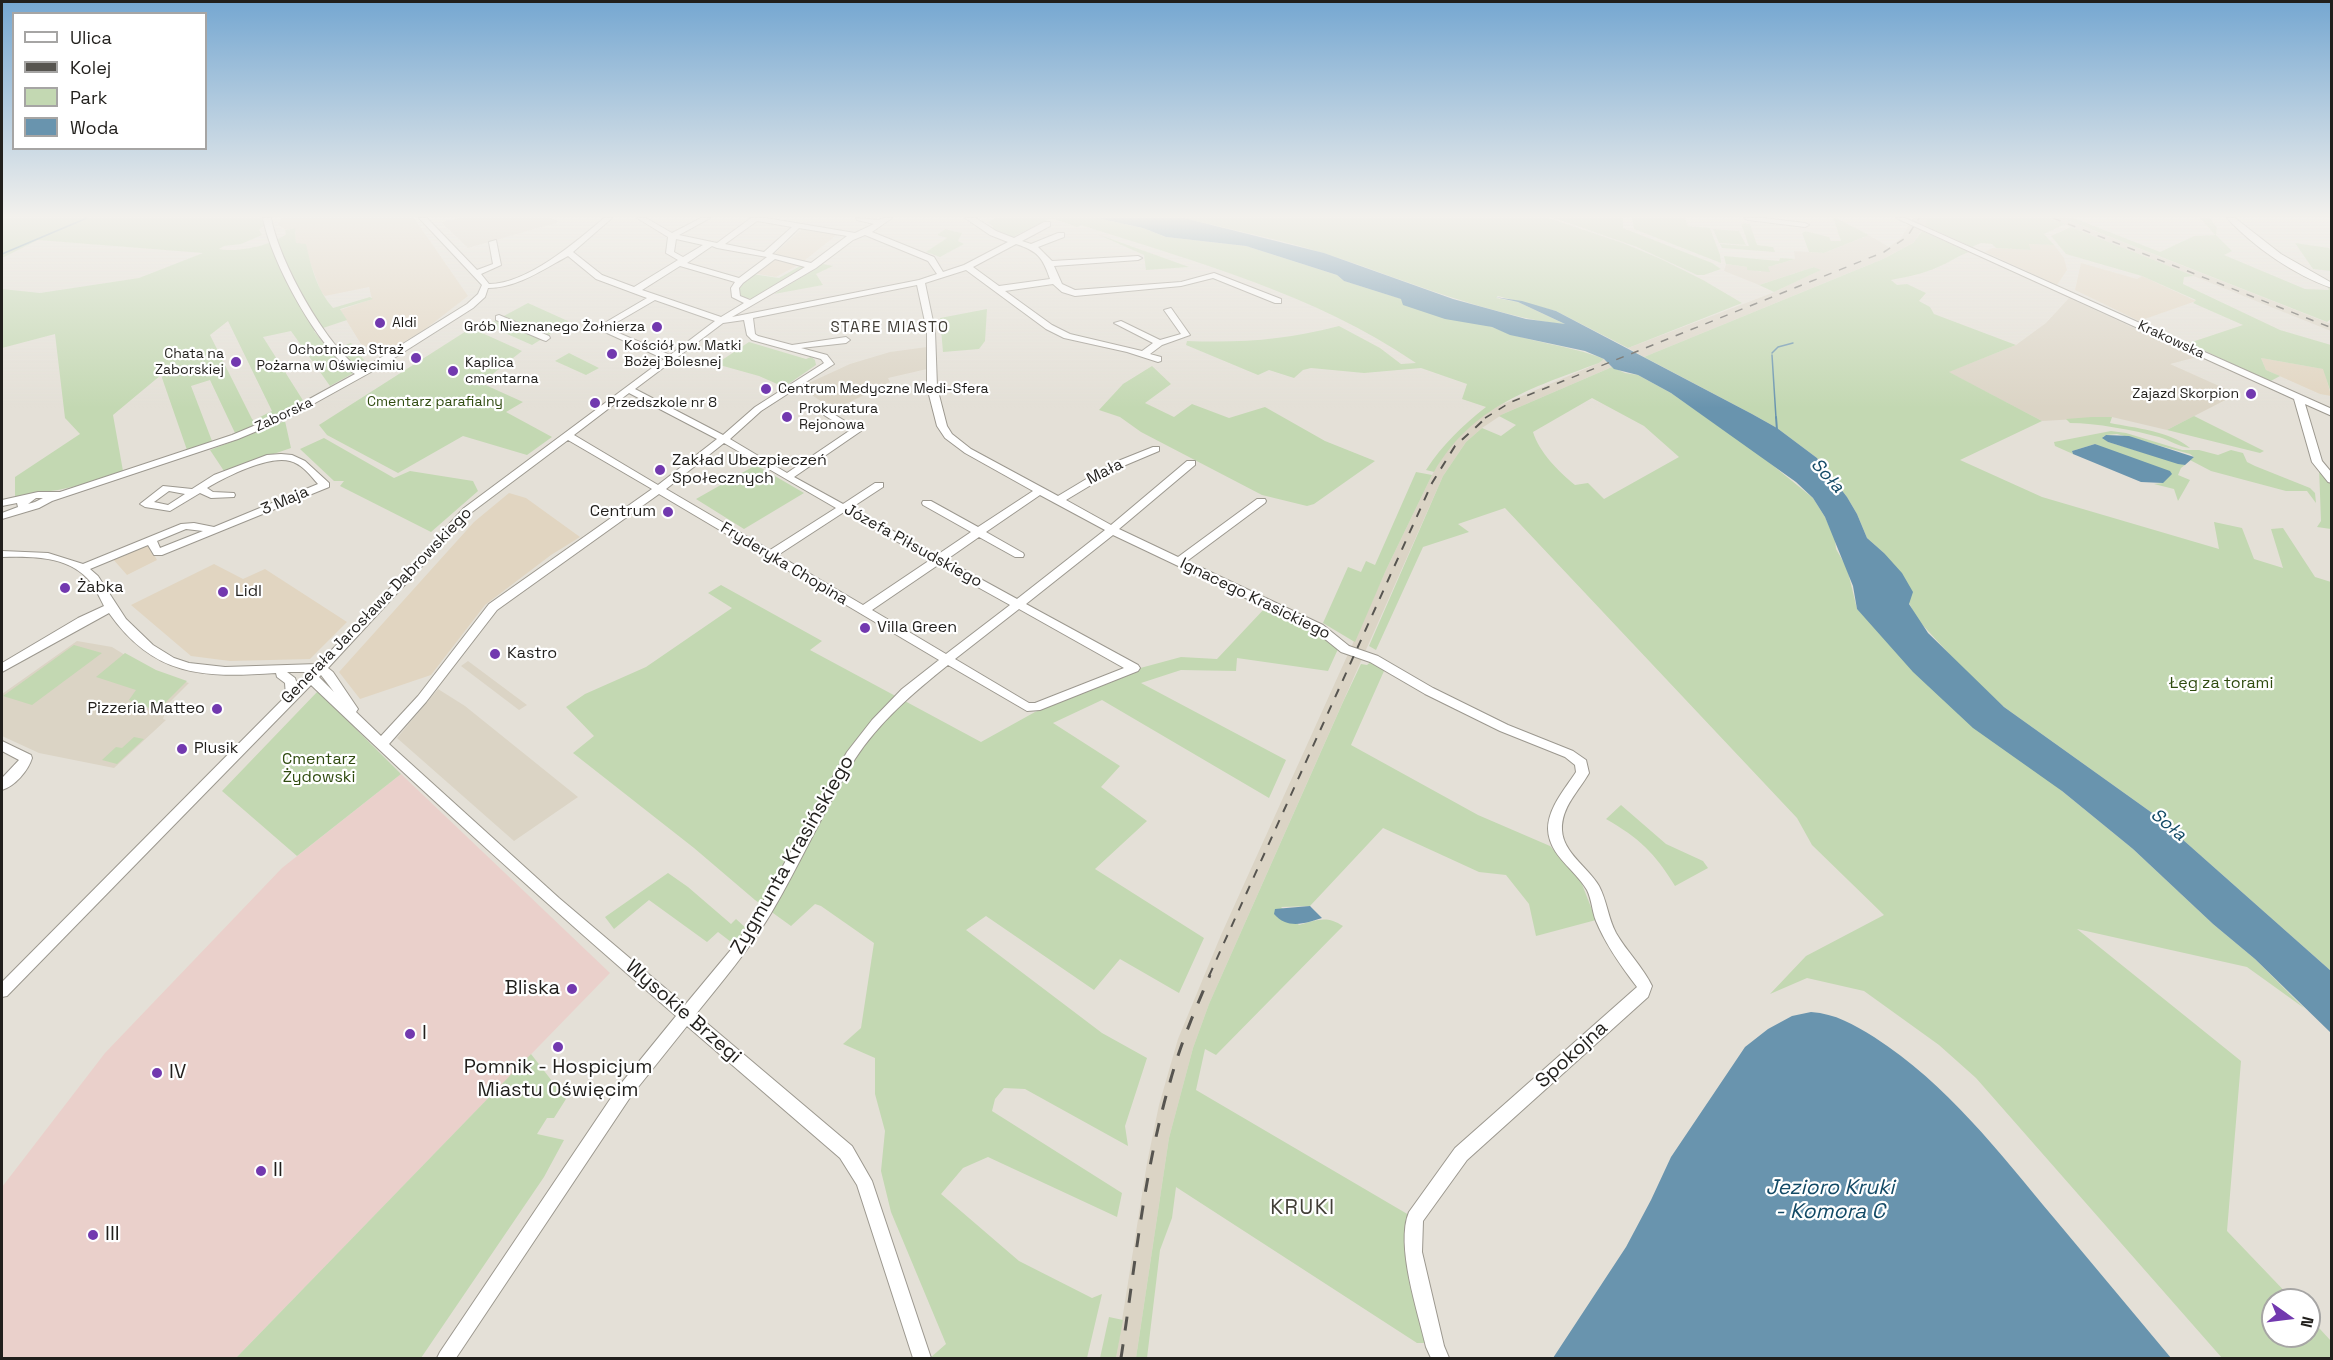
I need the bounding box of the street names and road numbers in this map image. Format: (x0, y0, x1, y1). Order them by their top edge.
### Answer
street label: Krakowska (2135, 317, 2207, 363)
street label: Zaborska (252, 394, 316, 436)
street label: Mała (1084, 455, 1126, 489)
street label: 3 Maja (258, 482, 312, 520)
street label: Józefa Piłsudskiego (841, 500, 985, 592)
street label: Generała Jarosława Dąbrowskiego (278, 504, 476, 708)
street label: Fryderyka Chopina (717, 518, 851, 610)
street label: Ignacego Krasickiego (1177, 554, 1333, 644)
street label: Zygmunta Krasińskiego (726, 751, 860, 959)
street label: Wysokie Brzegi (620, 955, 746, 1069)
street label: Spokojna (1531, 1016, 1613, 1094)

